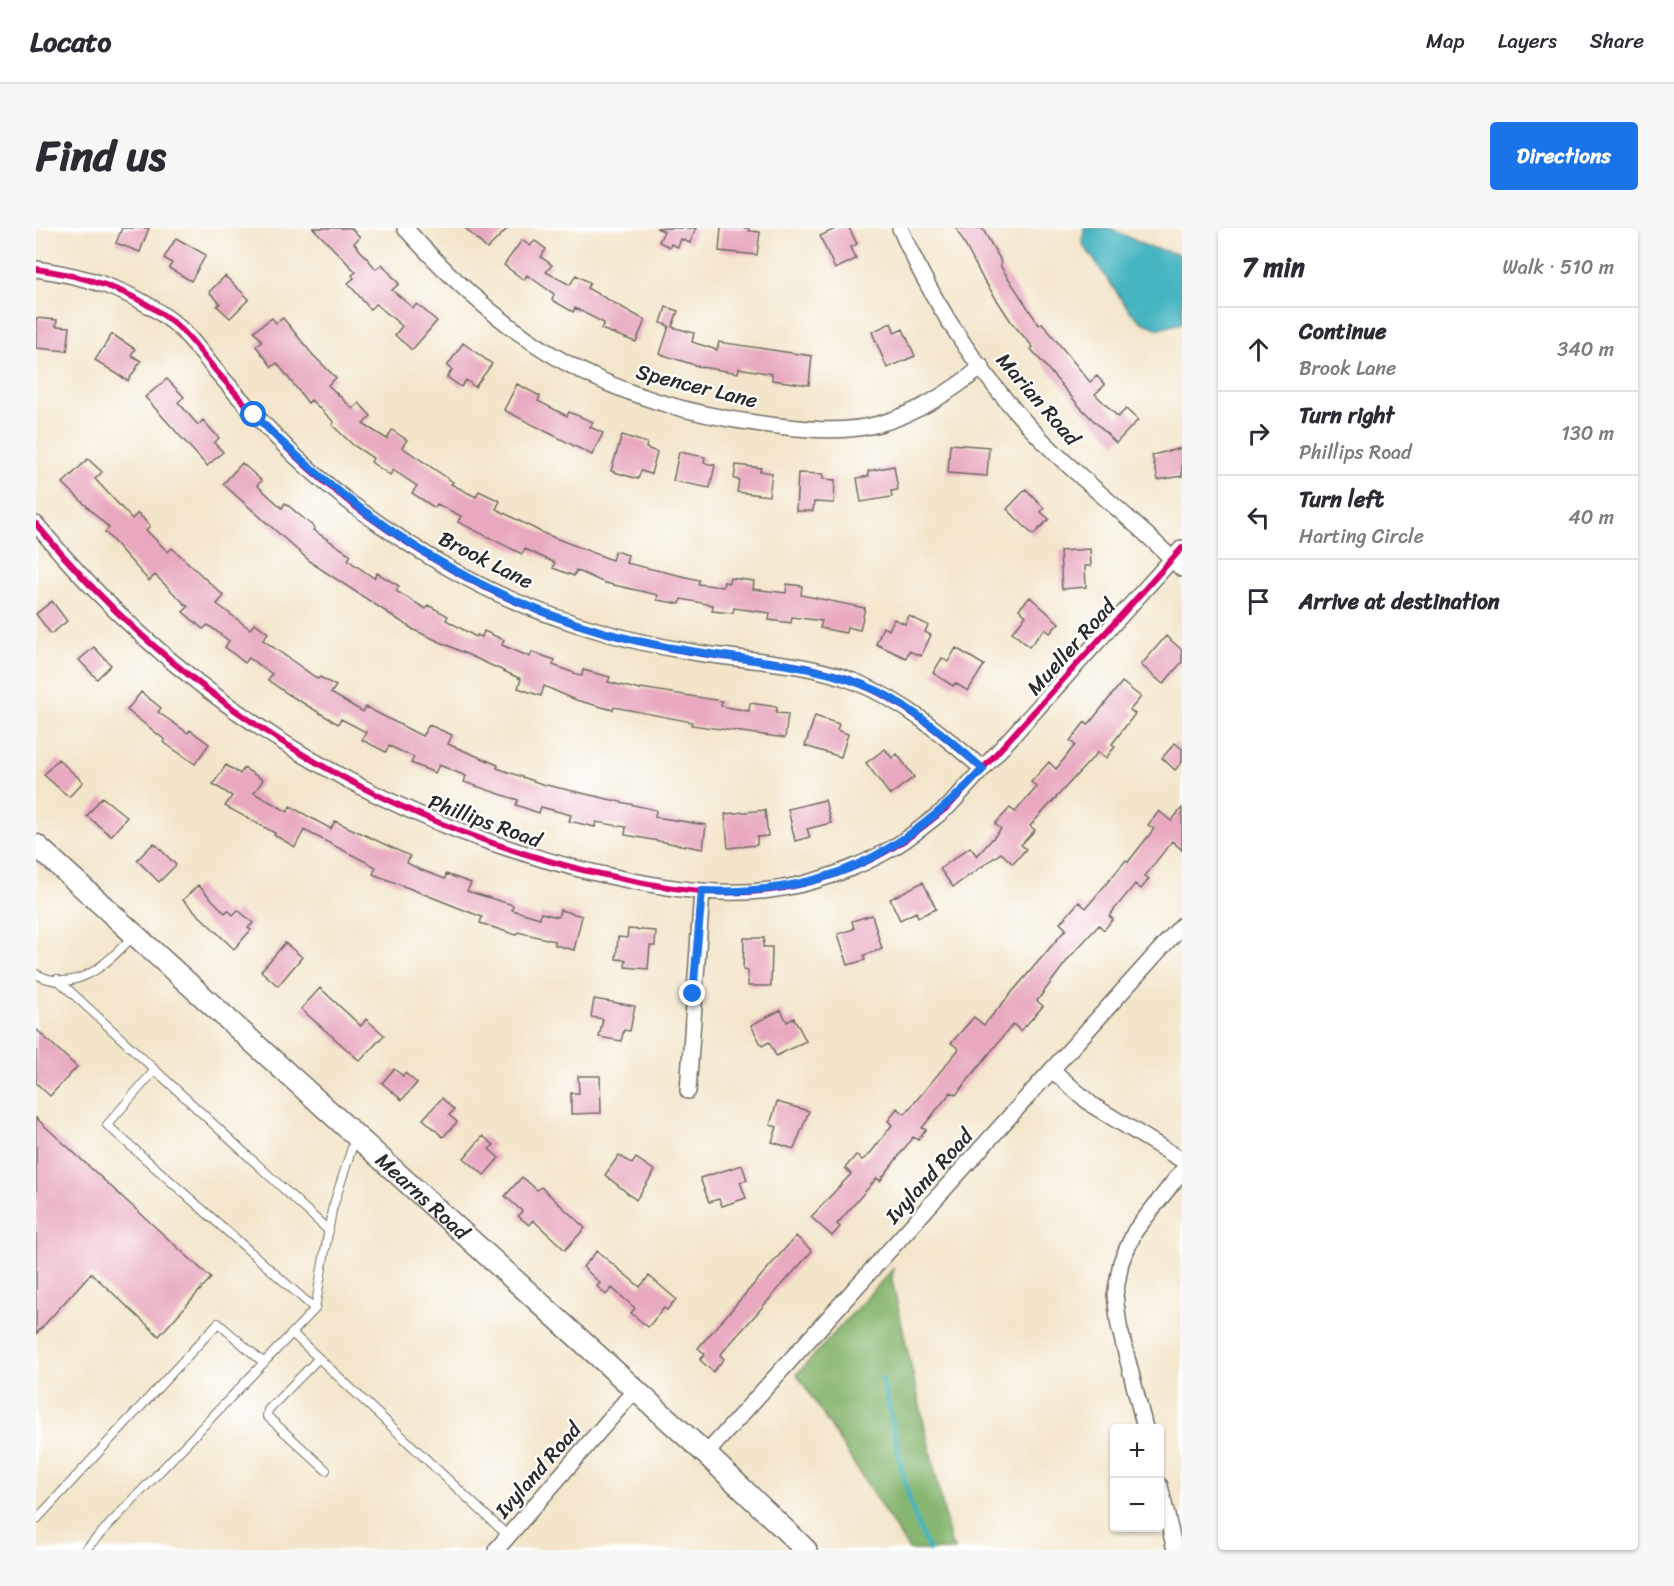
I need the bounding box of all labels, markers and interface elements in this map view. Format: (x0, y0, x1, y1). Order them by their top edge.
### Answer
text: Locato (30, 17, 111, 66)
text: Map (1426, 22, 1465, 60)
text: Layers (1498, 22, 1557, 60)
text: Share (1590, 22, 1644, 60)
text: Find us (36, 119, 166, 193)
button: Directions (1490, 122, 1638, 190)
text: 7 min (1242, 244, 1305, 290)
text: Walk · 510 m (1502, 250, 1614, 285)
text: Continue (1299, 312, 1387, 351)
text: 340 m (1557, 332, 1614, 367)
icon: ahead (1242, 333, 1275, 366)
street label: Marian Road (986, 343, 1091, 456)
text: Brook Lane (1299, 351, 1396, 386)
street label: Spencer Lane (632, 353, 762, 419)
text: Turn right (1299, 396, 1394, 435)
route start (240, 401, 266, 427)
text: 130 m (1561, 416, 1614, 451)
icon: right (1242, 417, 1275, 450)
text: Phillips Road (1299, 435, 1412, 470)
text: Turn left (1299, 480, 1384, 519)
text: 40 m (1568, 500, 1614, 535)
icon: left (1242, 501, 1275, 534)
text: Harting Circle (1299, 519, 1424, 554)
street label: Brook Lane (432, 520, 540, 600)
text: Arrive at destination (1299, 582, 1500, 621)
icon: arrive (1242, 585, 1275, 618)
street label: Mueller Road (1017, 588, 1127, 704)
street label: Phillips Road (423, 783, 549, 860)
route end (679, 980, 705, 1006)
street label: Ivyland Road (875, 1118, 984, 1233)
street label: Mearns Road (366, 1143, 480, 1251)
street label: Ivyland Road (484, 1411, 592, 1528)
map controls (1110, 1424, 1164, 1532)
button: + (1110, 1424, 1164, 1478)
button: − (1110, 1478, 1164, 1532)

